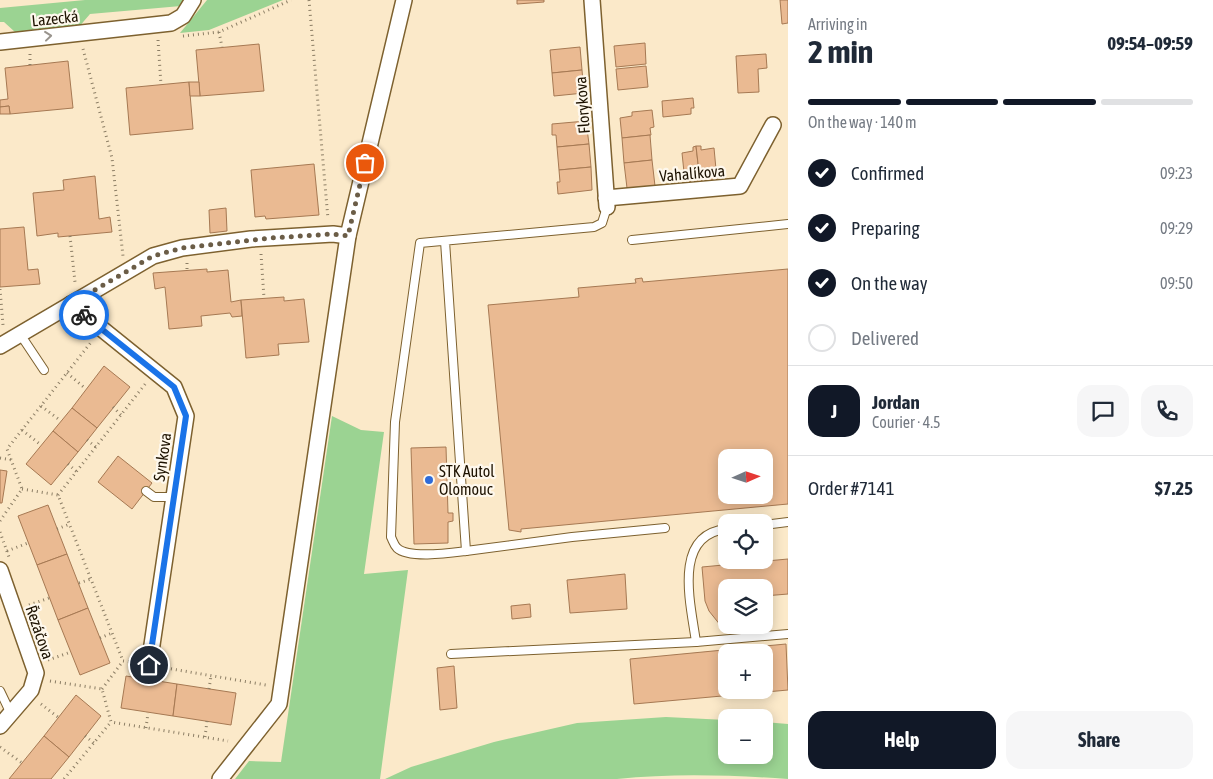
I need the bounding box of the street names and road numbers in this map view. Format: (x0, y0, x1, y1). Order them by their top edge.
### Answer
street label: Lazecká (31, 7, 79, 29)
street label: Florykova (571, 76, 594, 134)
street label: Vahalíkova (658, 161, 726, 185)
street label: Synkova (150, 432, 175, 483)
street label: Řezáčova (22, 603, 58, 661)

